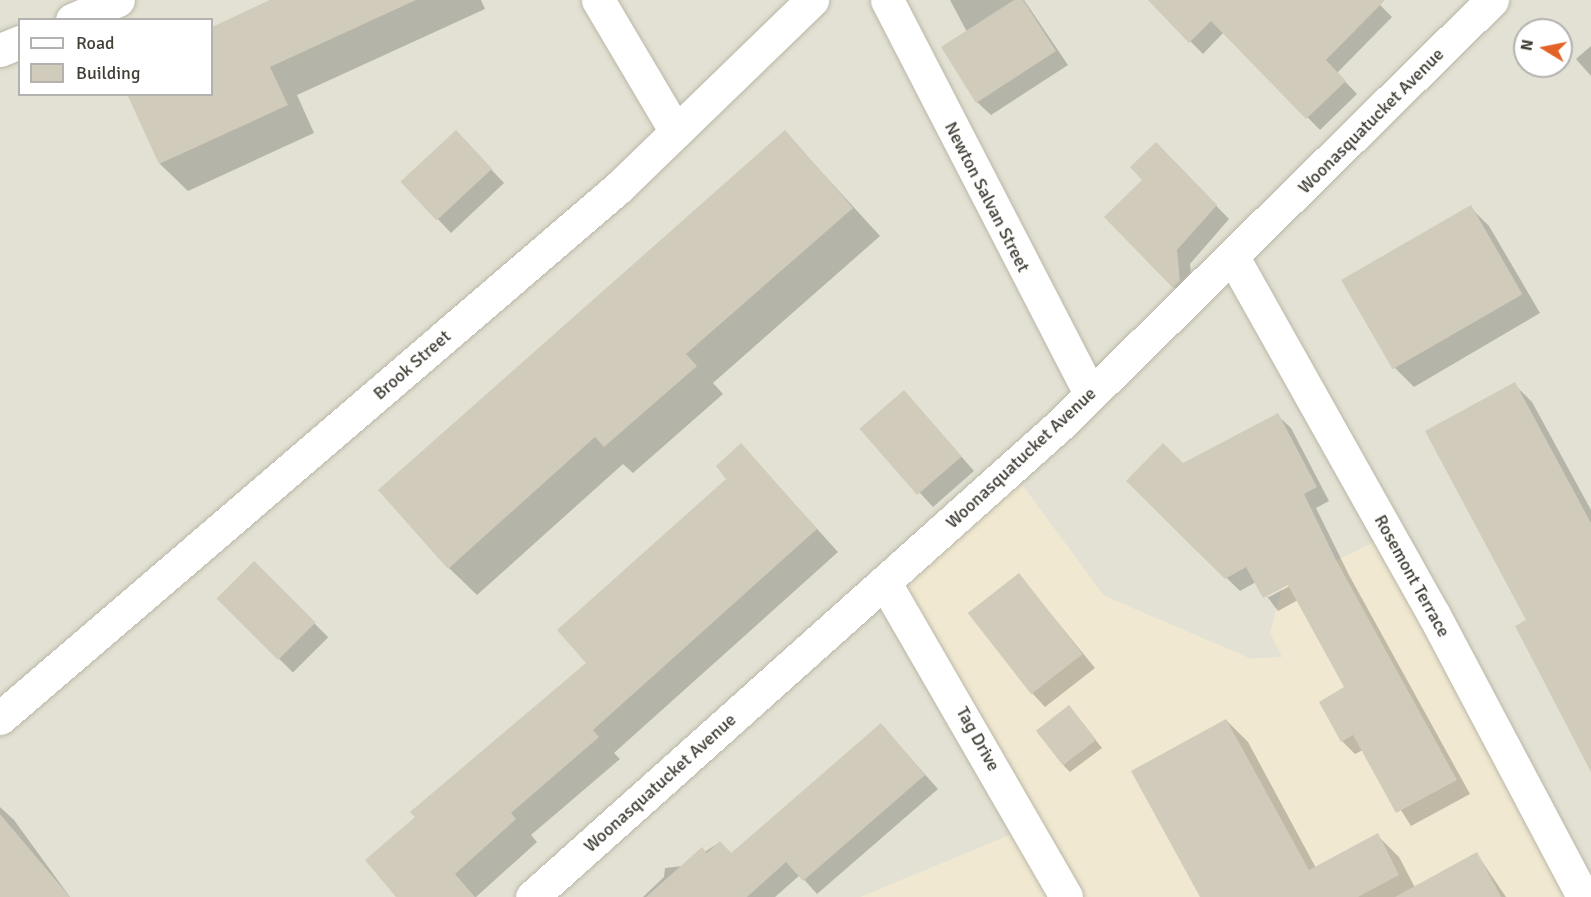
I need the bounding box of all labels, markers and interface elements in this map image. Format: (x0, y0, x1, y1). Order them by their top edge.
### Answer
legend (18, 18, 213, 96)
north arrow (1513, 18, 1573, 78)
text: Road (76, 32, 115, 54)
text: N (1516, 38, 1538, 52)
street label: Woonasquatucket Avenue (1294, 44, 1448, 198)
text: Building (76, 62, 140, 84)
street label: Newton Salvan Street (940, 118, 1034, 276)
street label: Brook Street (369, 326, 455, 404)
street label: Woonasquatucket Avenue (941, 383, 1101, 533)
street label: Rosemont Terrace (1369, 511, 1455, 641)
street label: Tag Drive (952, 703, 1004, 775)
street label: Woonasquatucket Avenue (579, 709, 741, 857)

